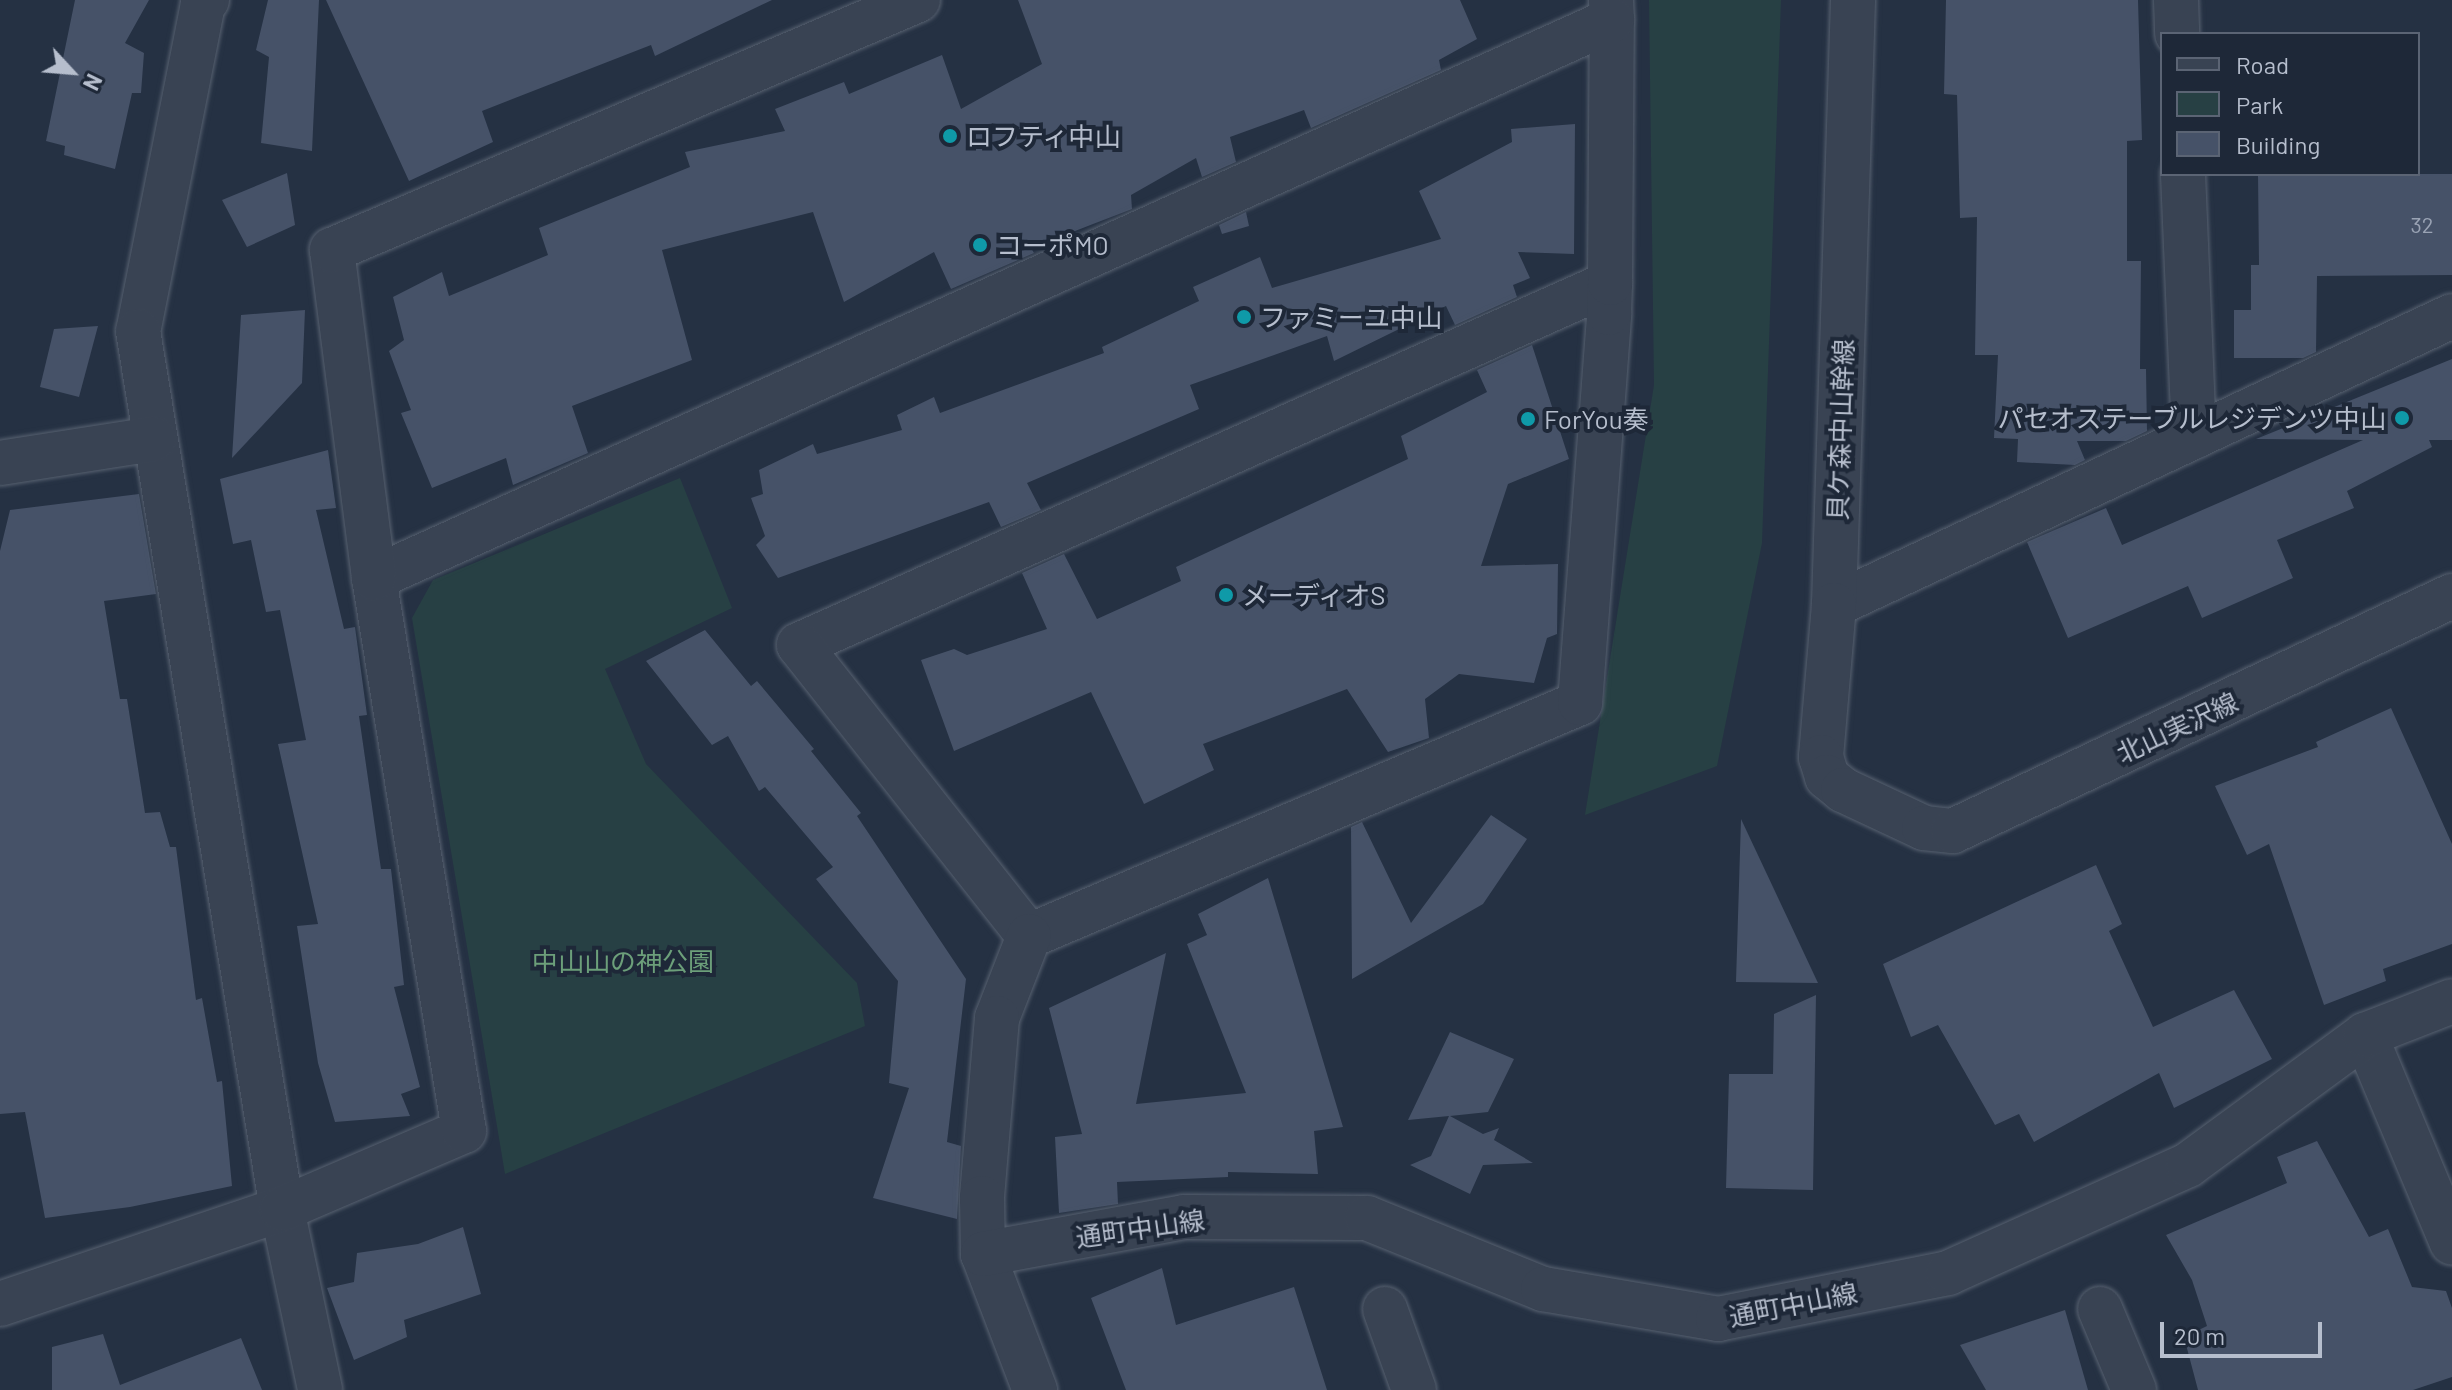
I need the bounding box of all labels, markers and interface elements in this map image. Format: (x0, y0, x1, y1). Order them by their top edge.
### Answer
north arrow (32, 32, 112, 112)
legend (2160, 32, 2420, 176)
text: Road (2236, 50, 2289, 79)
text: N (79, 70, 108, 95)
text: Park (2236, 90, 2283, 119)
place label: ロフティ中山 (966, 120, 1122, 152)
marker: ロフティ中山 (941, 127, 959, 145)
text: Building (2236, 130, 2320, 159)
house number: 32 (2410, 212, 2434, 238)
place label: コーポMO (996, 229, 1109, 261)
marker: コーポMO (971, 236, 989, 254)
place label: ファミーユ中山 (1260, 301, 1442, 333)
marker: ファミーユ中山 (1235, 308, 1253, 326)
street label: 貝ケ森中山幹線 (1821, 339, 1859, 521)
place label: パセオステーブルレジデンツ中山 (1996, 402, 2386, 434)
place label: ForYou奏 (1544, 403, 1649, 435)
marker: パセオステーブルレジデンツ中山 (2393, 409, 2411, 427)
marker: ForYou奏 (1519, 410, 1537, 428)
place label: メーディオS (1242, 579, 1387, 611)
marker: メーディオS (1217, 586, 1235, 604)
street label: 北山実沢線 (2111, 685, 2243, 769)
park label: 中山山の神公園 (532, 945, 714, 977)
street label: 通町中山線 (1073, 1204, 1207, 1252)
street label: 通町中山線 (1726, 1276, 1860, 1332)
scale bar (2164, 1306, 2326, 1356)
text: 20 m (2174, 1321, 2225, 1350)

